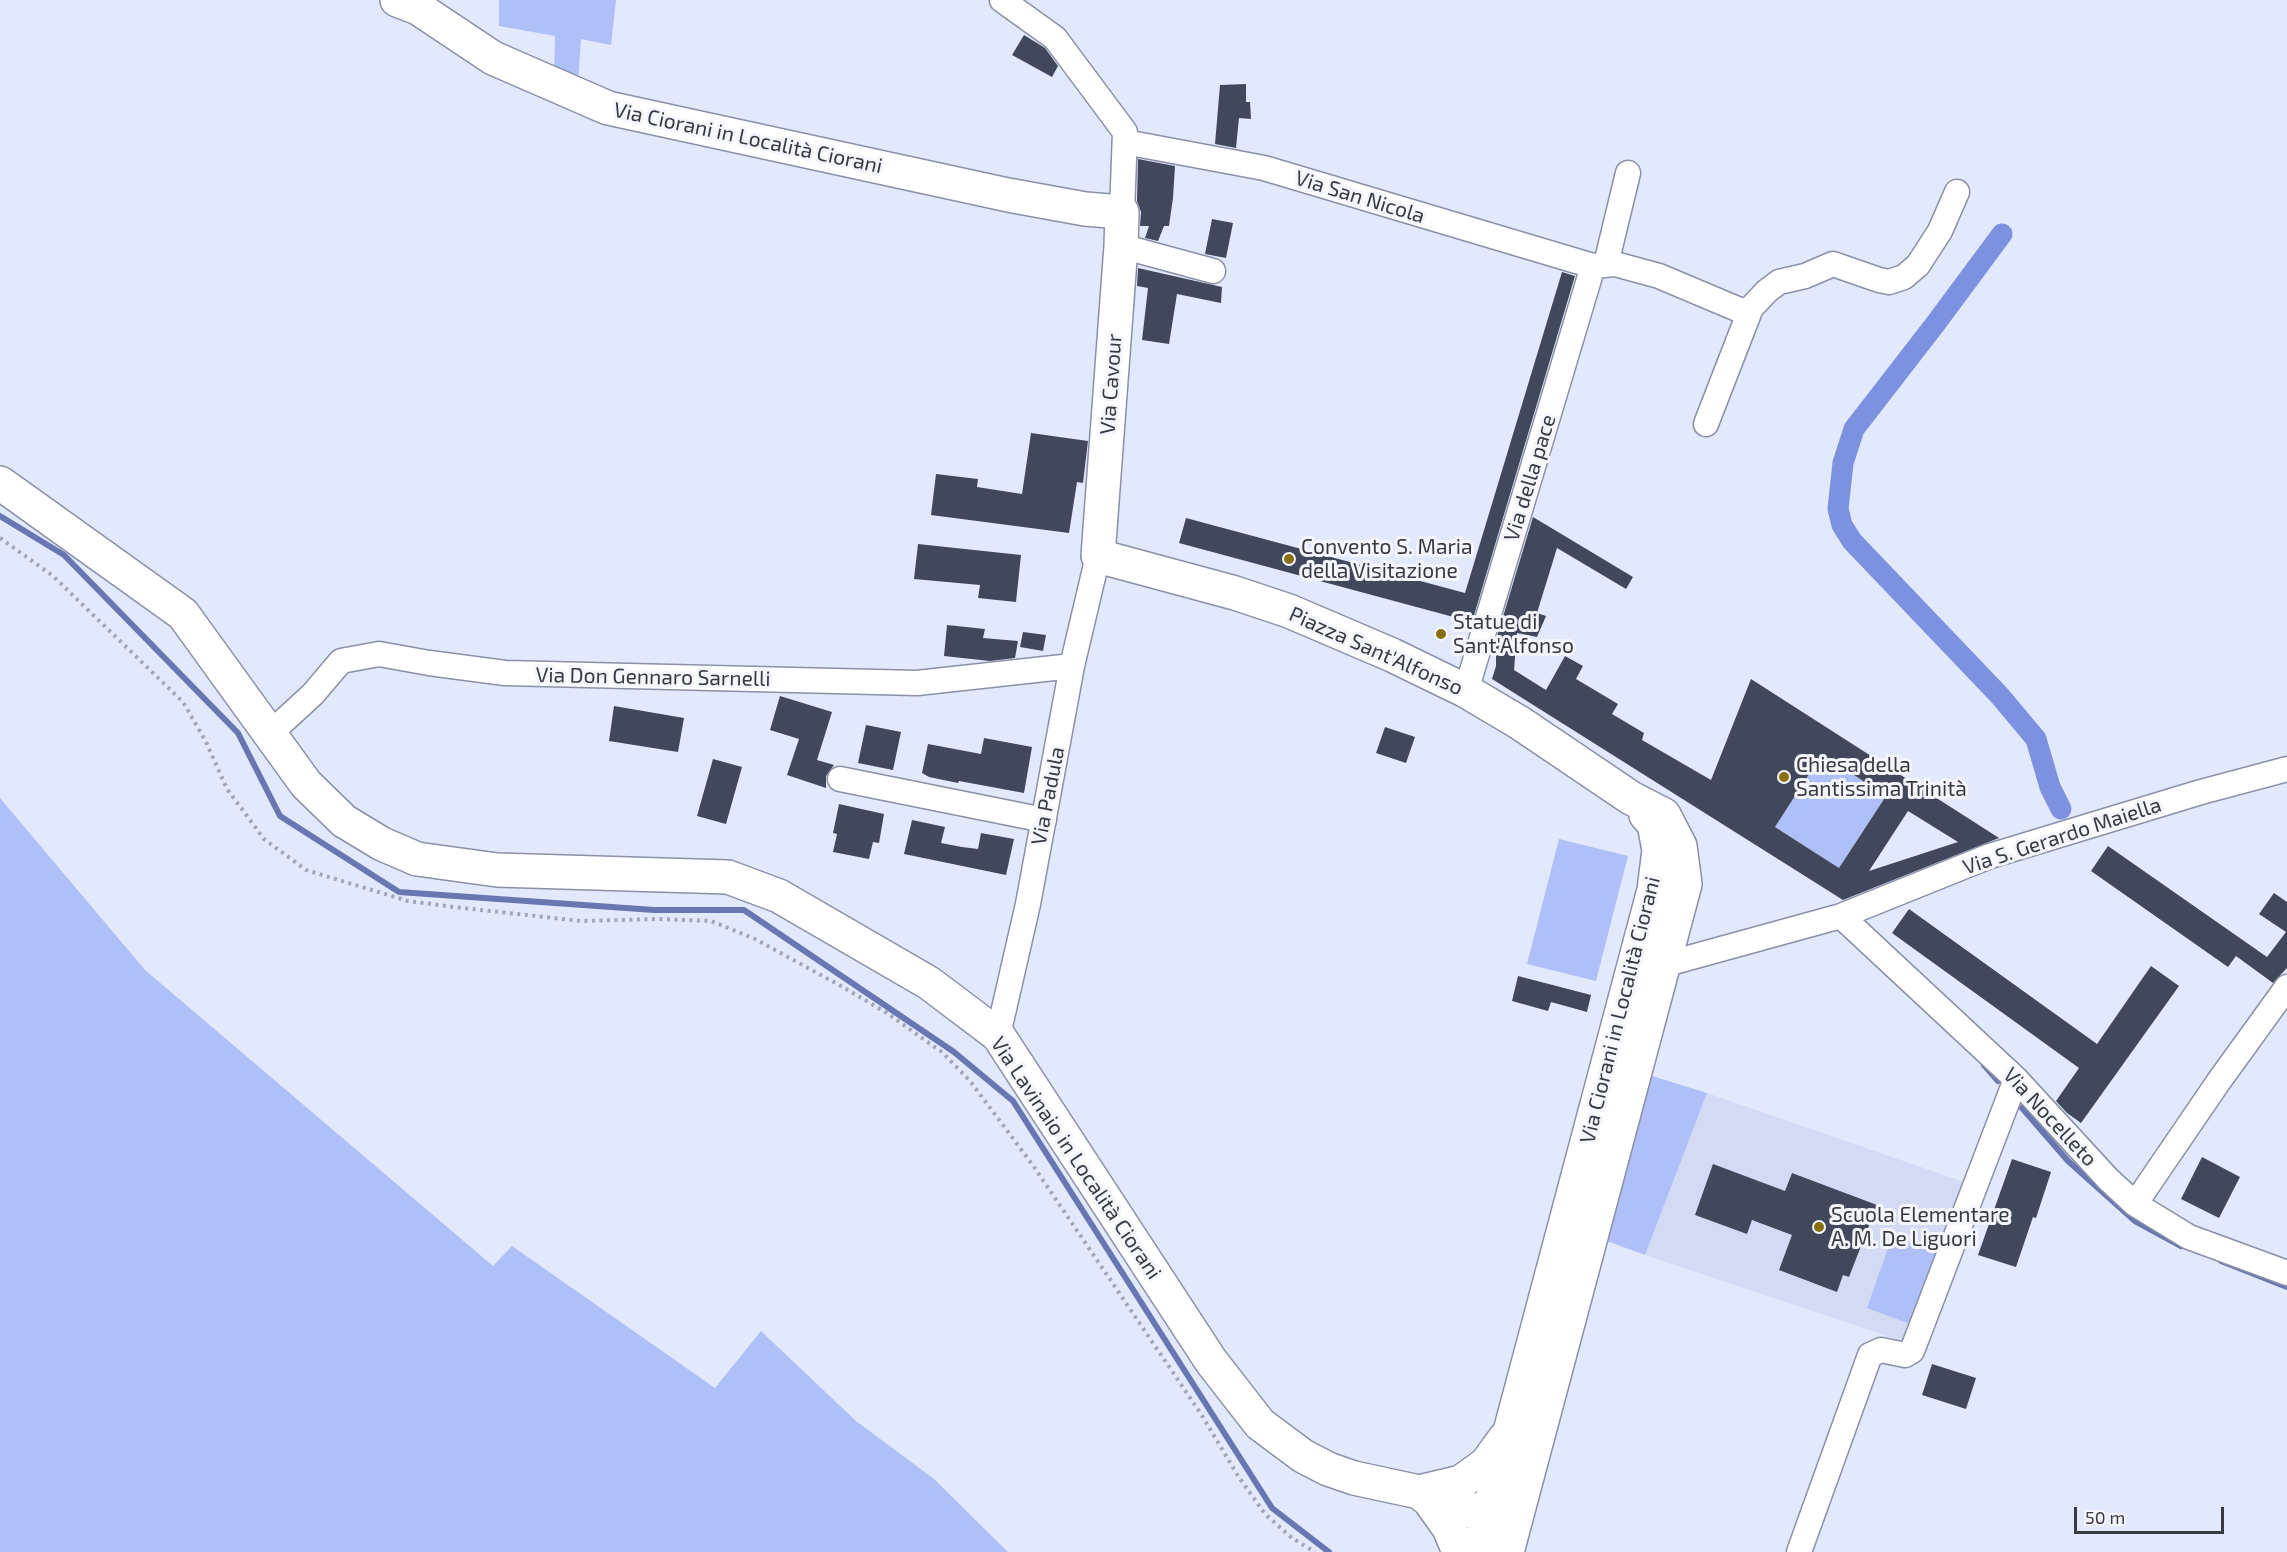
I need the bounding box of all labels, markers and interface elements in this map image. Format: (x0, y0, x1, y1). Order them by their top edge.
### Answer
street label: Via Ciorani in Località Ciorani (611, 97, 885, 179)
street label: Via San Nicola (1292, 165, 1428, 229)
street label: Via Cavour (1095, 333, 1127, 435)
street label: Via della pace (1499, 412, 1561, 544)
place label: Convento S. Maria della Visitazione (1301, 534, 1473, 584)
marker: Convento S. Maria della Visitazione (1282, 552, 1296, 566)
street label: Piazza Sant'Alfonso (1285, 601, 1467, 701)
place label: Statue di Sant'Alfonso (1453, 609, 1574, 659)
marker: Statue di Sant'Alfonso (1434, 627, 1448, 641)
street label: Via Don Gennaro Sarnelli (535, 662, 771, 692)
street label: Via Padula (1026, 745, 1070, 847)
place label: Chiesa della Santissima Trinità (1796, 752, 1967, 802)
marker: Chiesa della Santissima Trinità (1777, 770, 1791, 784)
street label: Via S. Gerardo Maiella (1960, 792, 2164, 880)
street label: Via Ciorani in Località Ciorani (1575, 874, 1665, 1146)
street label: Via Lavinaio in Località Ciorani (985, 1032, 1167, 1284)
street label: Via Nocelleto (1998, 1062, 2102, 1172)
place label: Scuola Elementare A. M. De Liguori (1831, 1202, 2009, 1252)
marker: Scuola Elementare A. M. De Liguori (1812, 1220, 1826, 1234)
scale bar (2077, 1495, 2227, 1533)
text: 50 m (2085, 1506, 2125, 1528)

